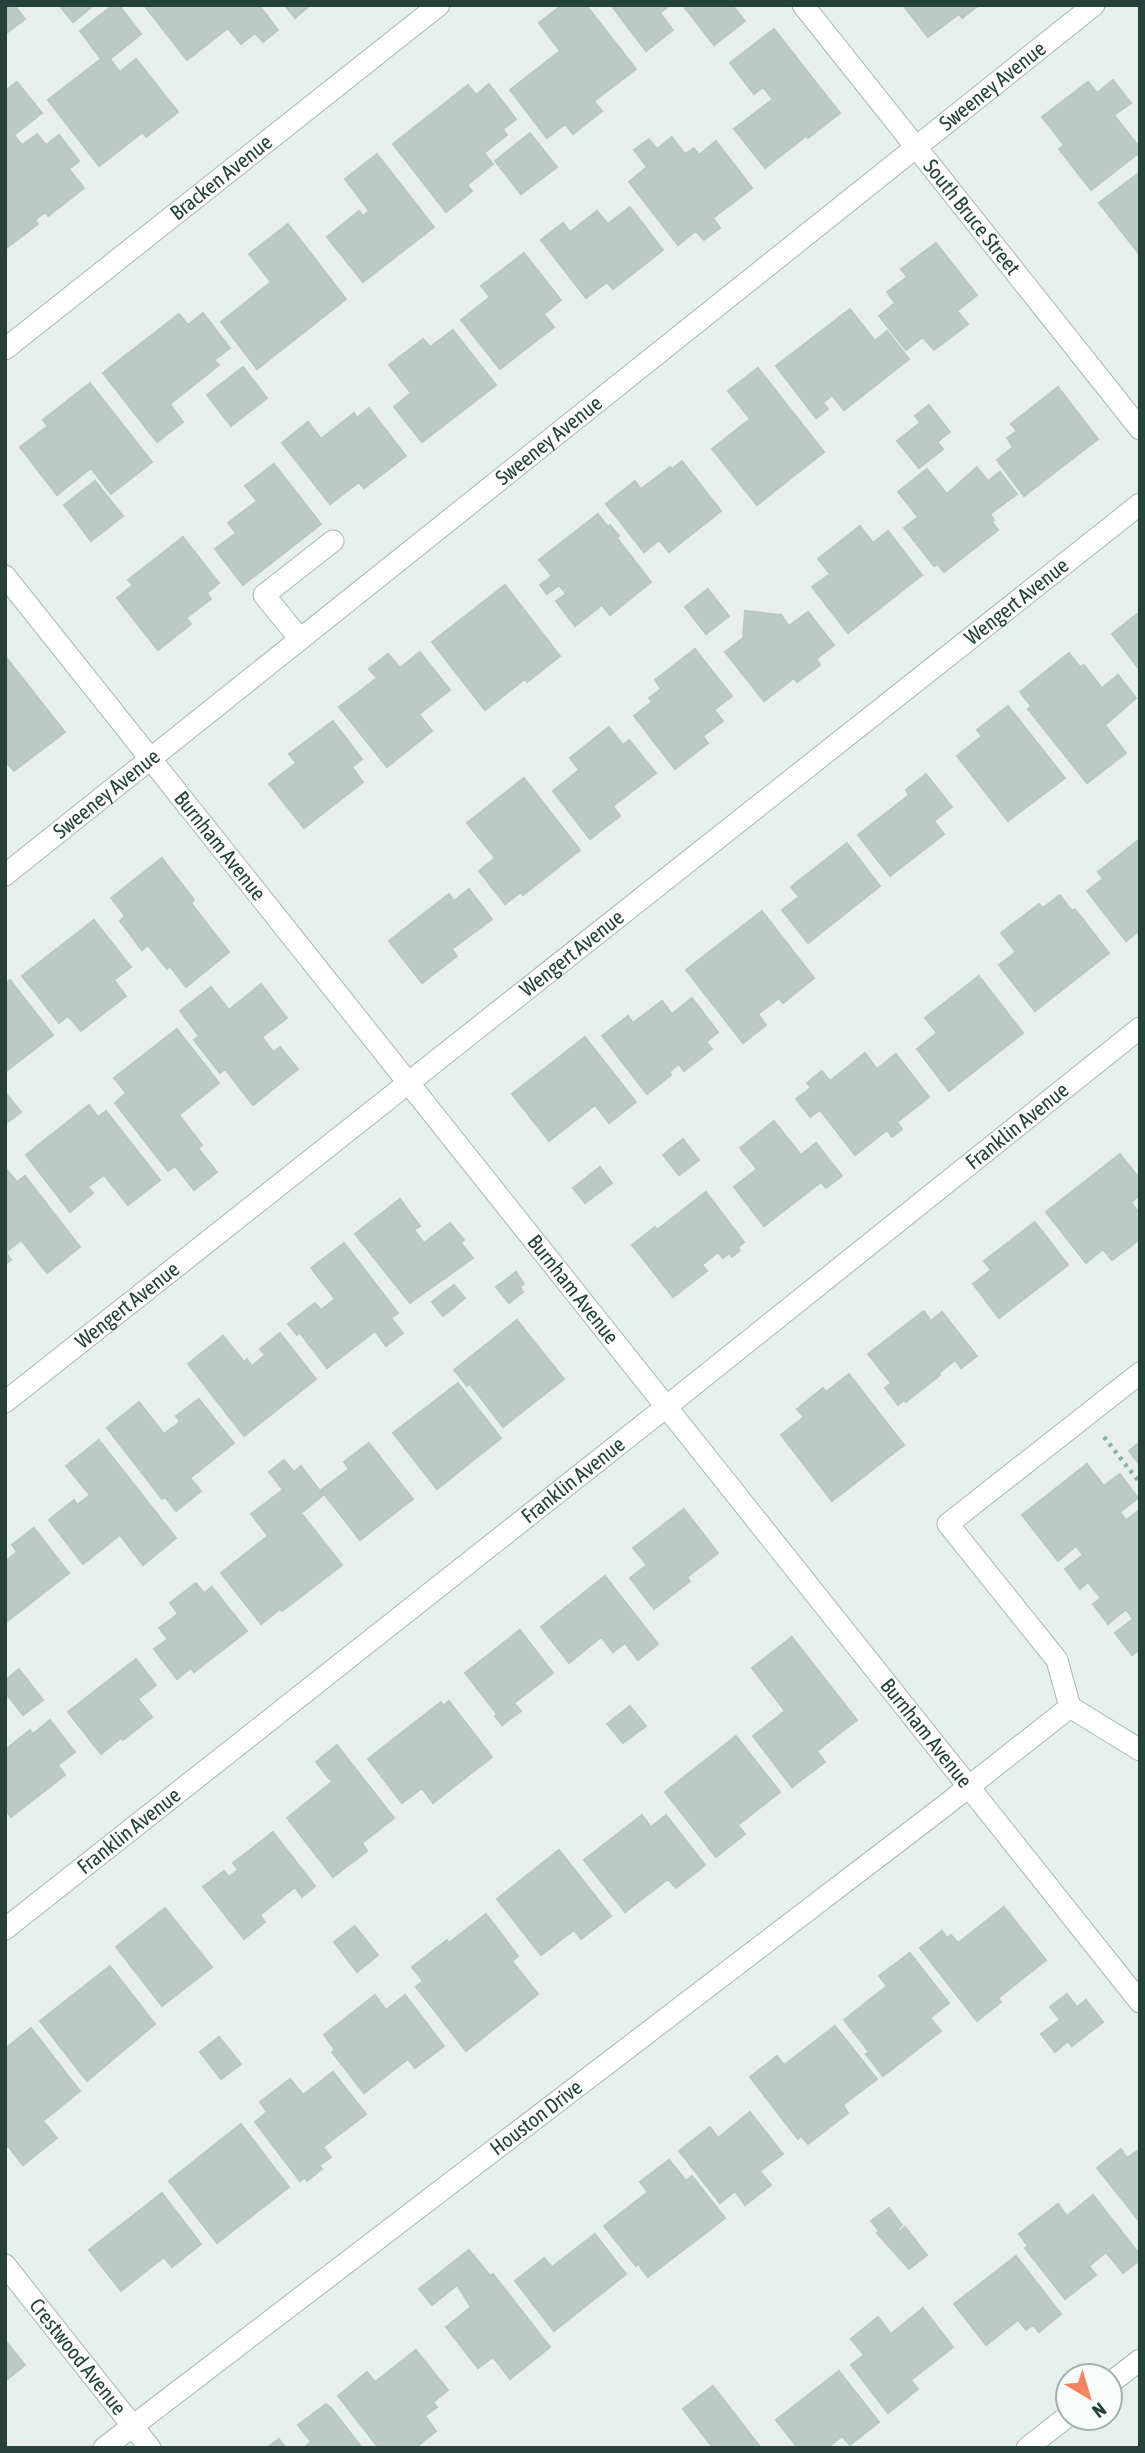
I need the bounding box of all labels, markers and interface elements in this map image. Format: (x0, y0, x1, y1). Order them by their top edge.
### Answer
street label: Sweeney Avenue (934, 36, 1050, 135)
street label: Bracken Avenue (165, 129, 276, 224)
street label: South Bruce Street (919, 154, 1026, 279)
street label: Sweeney Avenue (490, 390, 606, 489)
street label: Wengert Avenue (959, 552, 1073, 649)
street label: Sweeney Avenue (48, 743, 164, 843)
street label: Burnham Avenue (170, 786, 271, 905)
street label: Wengert Avenue (515, 904, 628, 1001)
street label: Franklin Avenue (960, 1077, 1073, 1174)
street label: Burnham Avenue (523, 1230, 624, 1348)
street label: Wengert Avenue (70, 1256, 183, 1353)
street label: Franklin Avenue (516, 1431, 629, 1528)
street label: Burnham Avenue (876, 1673, 978, 1792)
street label: Franklin Avenue (72, 1782, 185, 1878)
street label: Houston Drive (485, 2074, 586, 2160)
street label: Crestwood Avenue (25, 2293, 132, 2419)
north arrow (1054, 2362, 1124, 2432)
text: N (1088, 2398, 1111, 2423)

